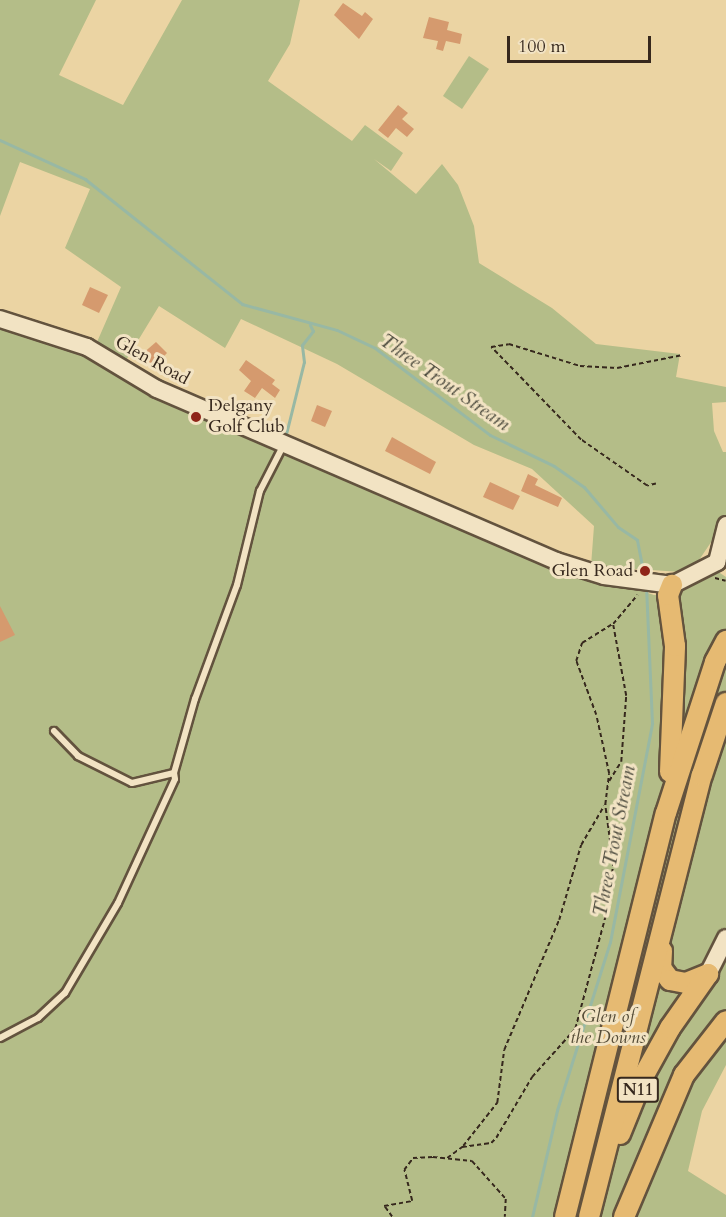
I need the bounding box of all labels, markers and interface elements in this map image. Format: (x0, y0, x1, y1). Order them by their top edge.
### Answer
scale bar (510, 24, 654, 62)
text: 100 m (518, 34, 566, 59)
water label: Three Trout Stream (375, 328, 515, 436)
street label: Glen Road (111, 332, 193, 390)
place label: Delgany Golf Club (208, 396, 285, 438)
marker: Delgany Golf Club (189, 410, 203, 424)
place label: Glen Road (551, 560, 633, 582)
marker: Glen Road (638, 564, 652, 578)
water label: Three Trout Stream (588, 763, 640, 919)
park label: Glen of the Downs (570, 1007, 646, 1050)
road number: N11 (616, 1077, 660, 1103)

